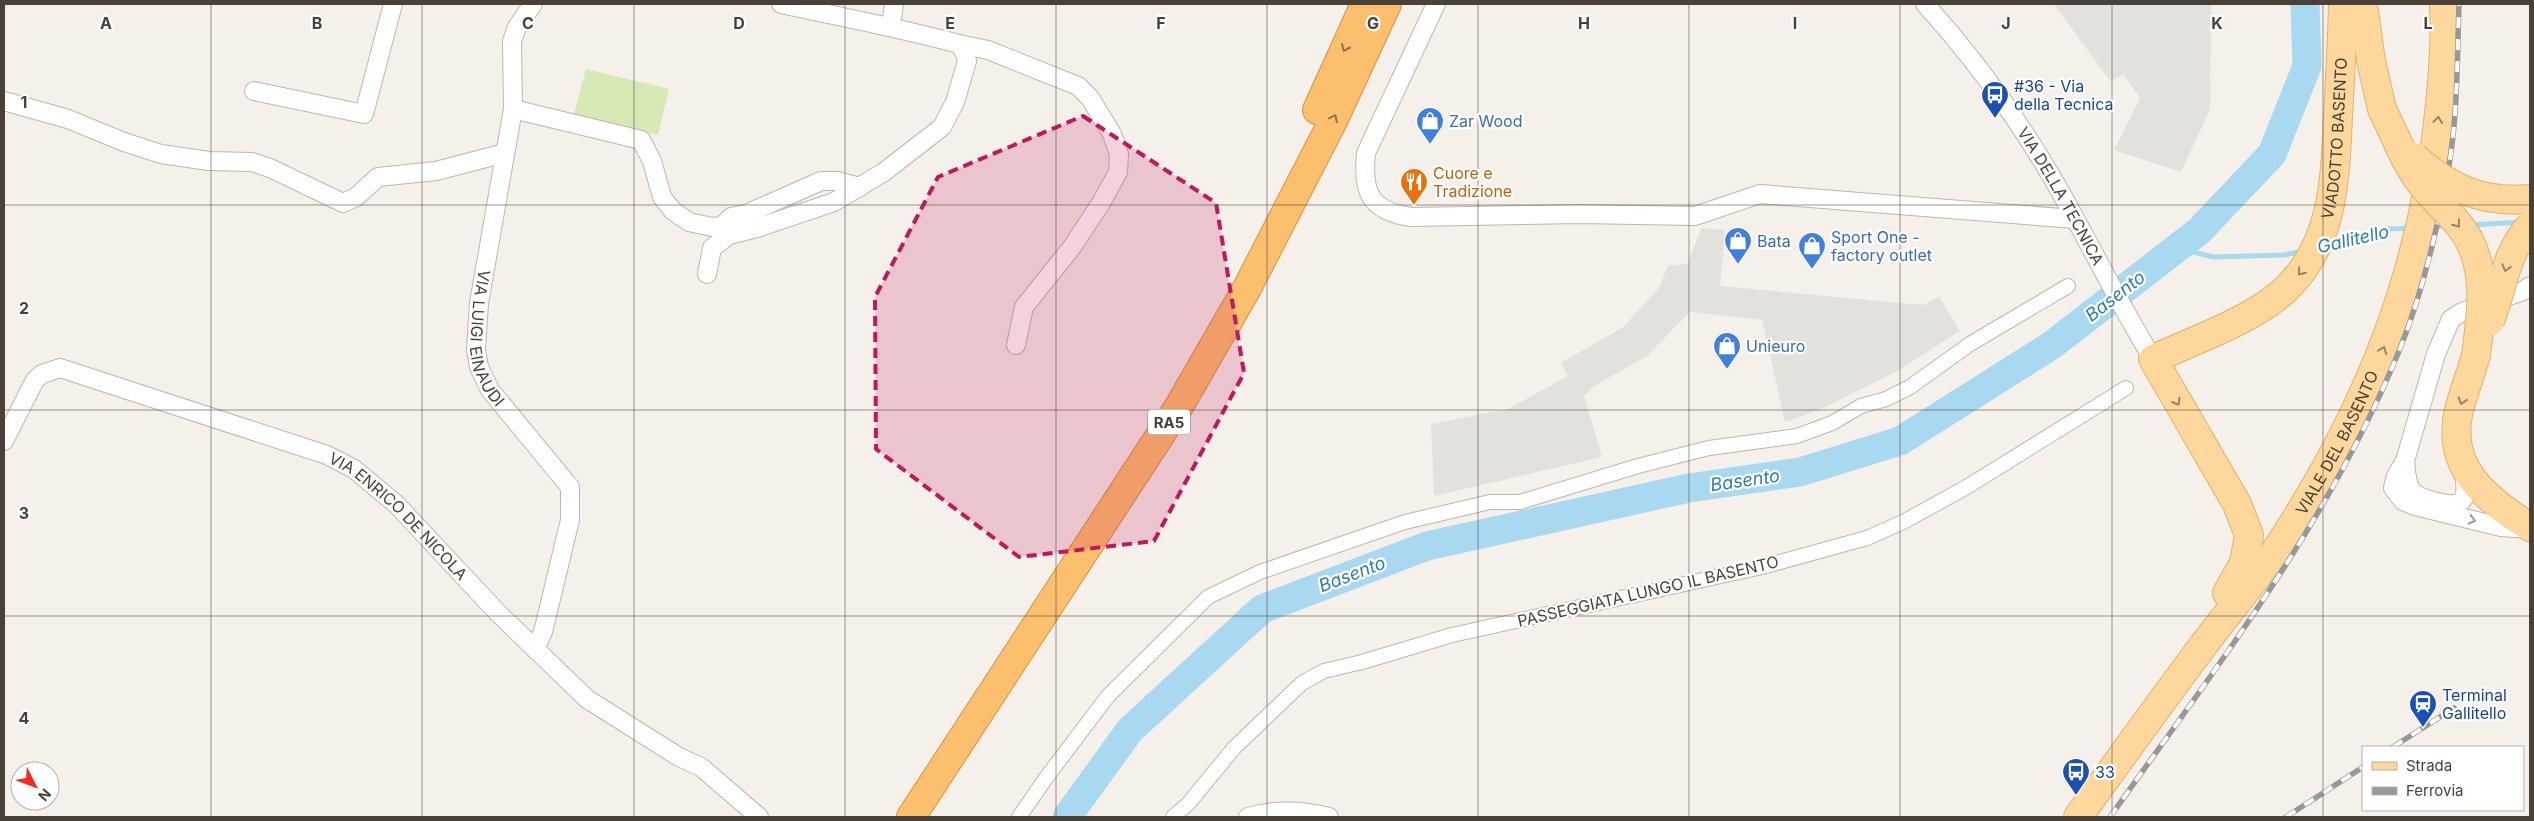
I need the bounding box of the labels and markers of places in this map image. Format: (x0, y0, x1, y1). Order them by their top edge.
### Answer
place label: #36 - Via della Tecnica (2014, 76, 2114, 114)
bus stop icon: #36 - Via della Tecnica (1980, 80, 2010, 119)
shop icon: Zar Wood (1415, 106, 1445, 145)
place label: Zar Wood (1449, 111, 1523, 131)
place label: Cuore e Tradizione (1433, 163, 1512, 201)
restaurant icon: Cuore e Tradizione (1399, 167, 1429, 206)
shop icon: Bata (1723, 226, 1753, 265)
place label: Sport One - factory outlet (1831, 227, 1932, 265)
place label: Bata (1757, 231, 1791, 251)
shop icon: Sport One - factory outlet (1797, 231, 1827, 270)
shop icon: Unieuro (1712, 331, 1742, 370)
place label: Unieuro (1746, 336, 1805, 356)
place label: Terminal Gallitello (2442, 685, 2507, 723)
station icon: Terminal Gallitello (2408, 689, 2438, 728)
bus stop icon: 33 (2061, 757, 2091, 796)
place label: 33 (2095, 762, 2115, 782)

